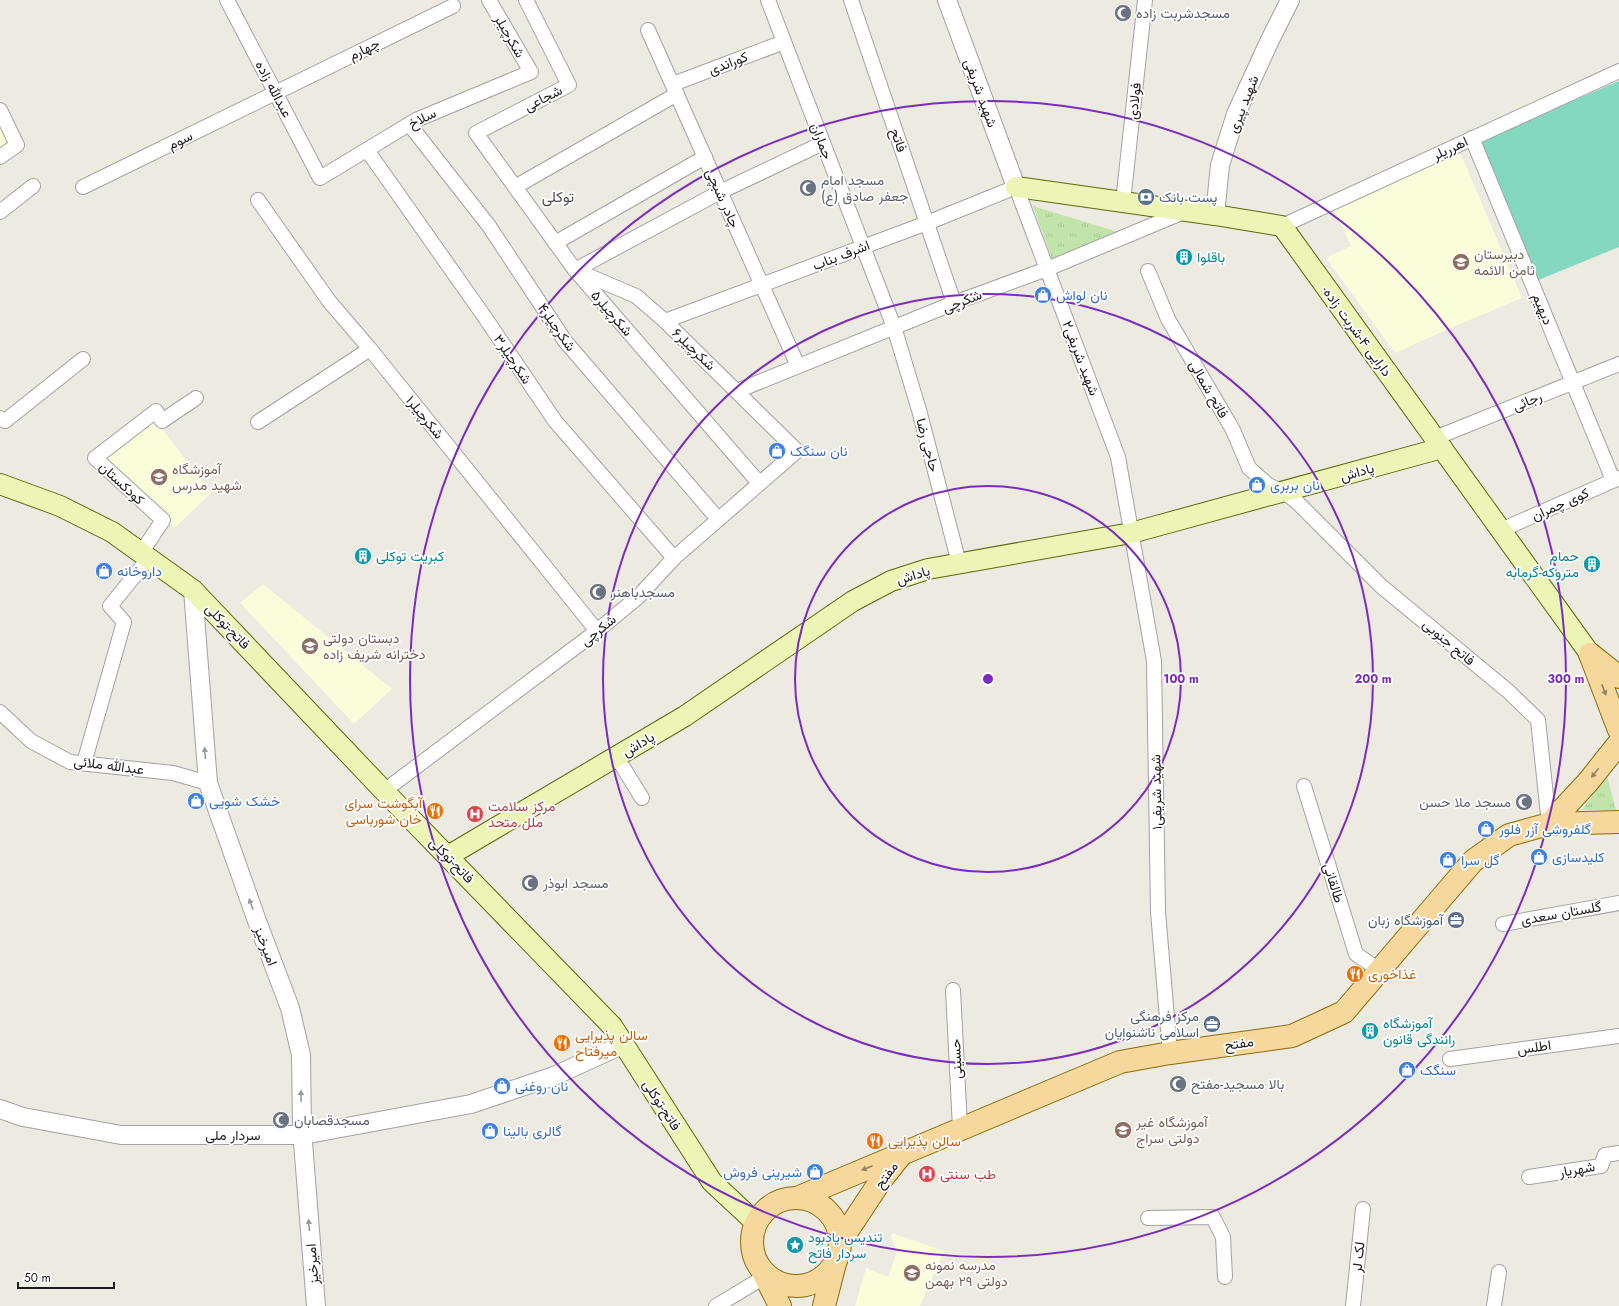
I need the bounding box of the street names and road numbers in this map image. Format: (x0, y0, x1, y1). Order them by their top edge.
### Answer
street label: شکرچیلر (489, 10, 530, 61)
street label: چهارم (345, 33, 383, 65)
street label: کوراندی (705, 46, 751, 80)
street label: شهید شریفى (959, 56, 1003, 130)
street label: عبدالله زاده (251, 57, 297, 121)
street label: شهید پیری (1222, 72, 1264, 136)
street label: شجاعی (520, 80, 566, 116)
street label: فولادی (1122, 81, 1146, 121)
street label: سلاخ (405, 103, 440, 134)
street label: جماران (806, 120, 838, 162)
street label: سوم (164, 125, 196, 155)
street label: فاتح (885, 125, 912, 155)
street label: اهرریلر (1428, 131, 1471, 165)
street label: چادر شبچی (701, 165, 745, 231)
street label: اشرف بناب (809, 235, 873, 275)
street label: -دارایی ۴-شربت زاده (1317, 281, 1397, 381)
street label: شکرچی (939, 284, 985, 318)
street label: شکرچیلر۵ (586, 286, 638, 340)
street label: دیهیم (1528, 290, 1559, 328)
street label: شکرچیلر۴ (533, 299, 581, 355)
street label: شهید شریفی۲ (1058, 318, 1104, 398)
street label: شکرچیلر۶ (668, 323, 720, 375)
street label: شکرچیلر۳ (489, 330, 537, 388)
street label: فاتح شمالی (1183, 356, 1234, 422)
street label: رجائی (1509, 386, 1545, 416)
street label: شکرچیلر۱ (401, 391, 449, 443)
street label: حاجی رضا (911, 416, 945, 474)
street label: کودکستان (95, 457, 149, 509)
street label: پاداش (1338, 458, 1376, 486)
street label: کوی چمران (1528, 482, 1592, 526)
street label: پاداش (894, 560, 932, 590)
street label: فاتح-توکلی (200, 598, 255, 654)
street label: شکرچی (576, 609, 620, 651)
street label: فاتح جنوبی (1418, 614, 1480, 671)
street label: پاداش (618, 727, 658, 761)
street label: عبدالله ملائی (73, 751, 145, 779)
street label: شهید شریفی۱ (1145, 754, 1167, 830)
street label: فاتح-توکلی (424, 832, 479, 888)
street label: طالقانی (1319, 861, 1349, 905)
street label: گلستان سعدی (1519, 896, 1603, 930)
street label: امیرخیز (249, 922, 283, 969)
street label: مفتح (1223, 1031, 1255, 1056)
street label: اطلس (1516, 1035, 1552, 1059)
street label: حسینی (945, 1038, 967, 1080)
street label: فاتح-توکلی (637, 1076, 686, 1135)
street label: سردار ملی (205, 1125, 261, 1145)
street label: شهریار (1556, 1156, 1597, 1182)
street label: مفتح (869, 1157, 904, 1193)
street label: لک لر (1346, 1241, 1370, 1274)
street label: امیرخیز (301, 1243, 323, 1286)

